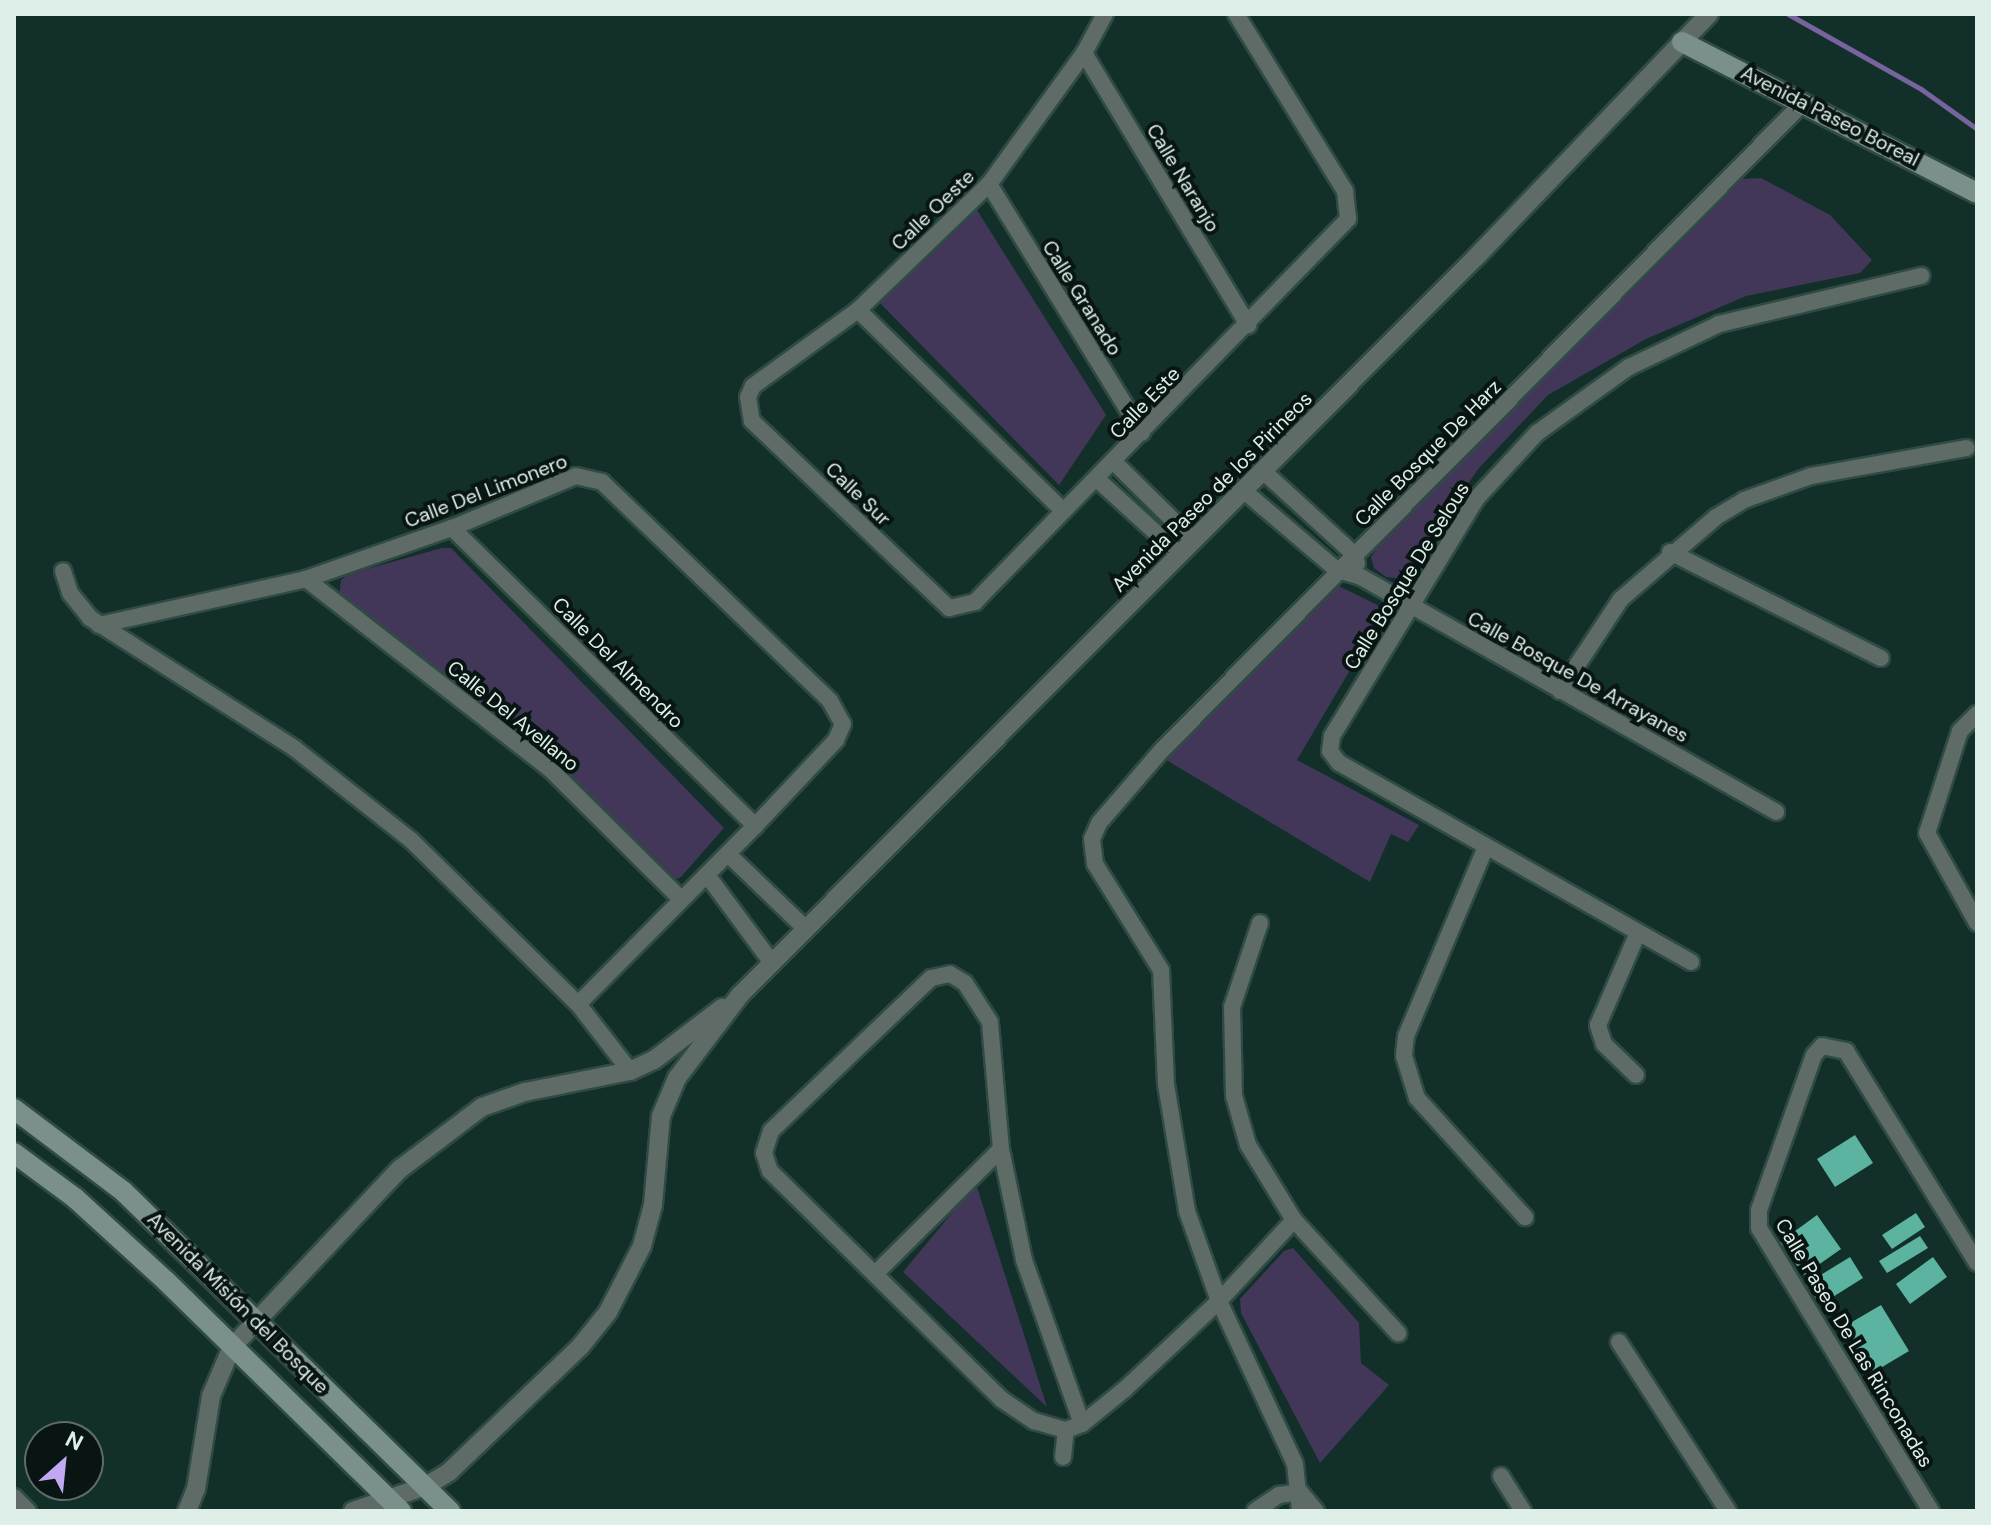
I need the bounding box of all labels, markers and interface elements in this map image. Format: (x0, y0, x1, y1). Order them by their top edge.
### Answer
street label: Avenida Paseo Boreal (1737, 61, 1923, 171)
street label: Calle Naranjo (1141, 120, 1225, 236)
street label: Calle Oeste (886, 164, 980, 256)
street label: Calle Granado (1037, 236, 1127, 360)
street label: Calle Este (1105, 362, 1185, 444)
street label: Calle Bosque De Harz (1350, 375, 1506, 531)
street label: Avenida Paseo de los Pirineos (1107, 387, 1317, 597)
street label: Calle Del Limonero (401, 449, 571, 533)
street label: Calle Sur (820, 457, 896, 531)
street label: Calle Bosque De Selous (1339, 478, 1475, 674)
street label: Calle Del Almendro (547, 592, 689, 734)
street label: Calle Bosque De Arrayanes (1463, 606, 1693, 748)
street label: Calle Del Avellano (442, 656, 584, 776)
street label: Avenida Misión del Bosque (142, 1207, 334, 1399)
street label: Calle Paseo De Las Rinconadas (1770, 1214, 1938, 1472)
north arrow (24, 1421, 104, 1501)
text: N (60, 1424, 88, 1458)

